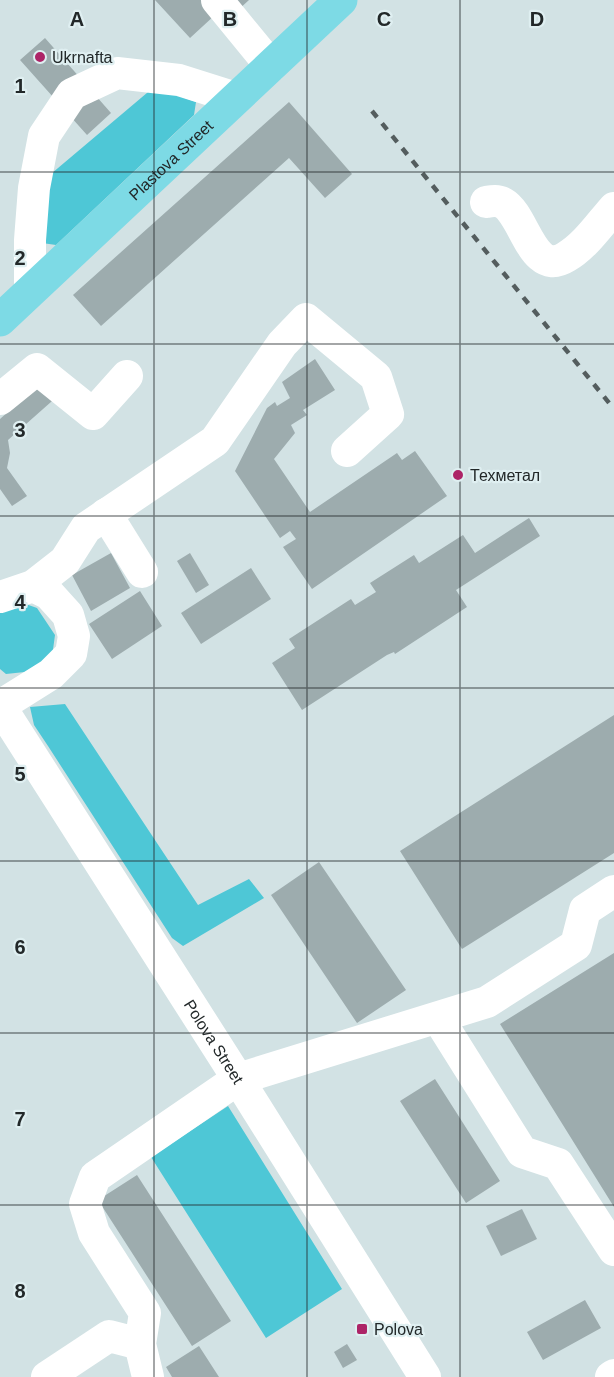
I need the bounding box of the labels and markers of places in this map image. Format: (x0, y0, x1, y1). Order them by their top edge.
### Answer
place label: Ukrnafta (52, 49, 113, 66)
marker: Ukrnafta (33, 50, 47, 64)
place label: Техметал (470, 467, 540, 484)
marker: Техметал (451, 468, 465, 482)
place label: Polova (374, 1321, 423, 1338)
marker: Polova (355, 1322, 369, 1336)

